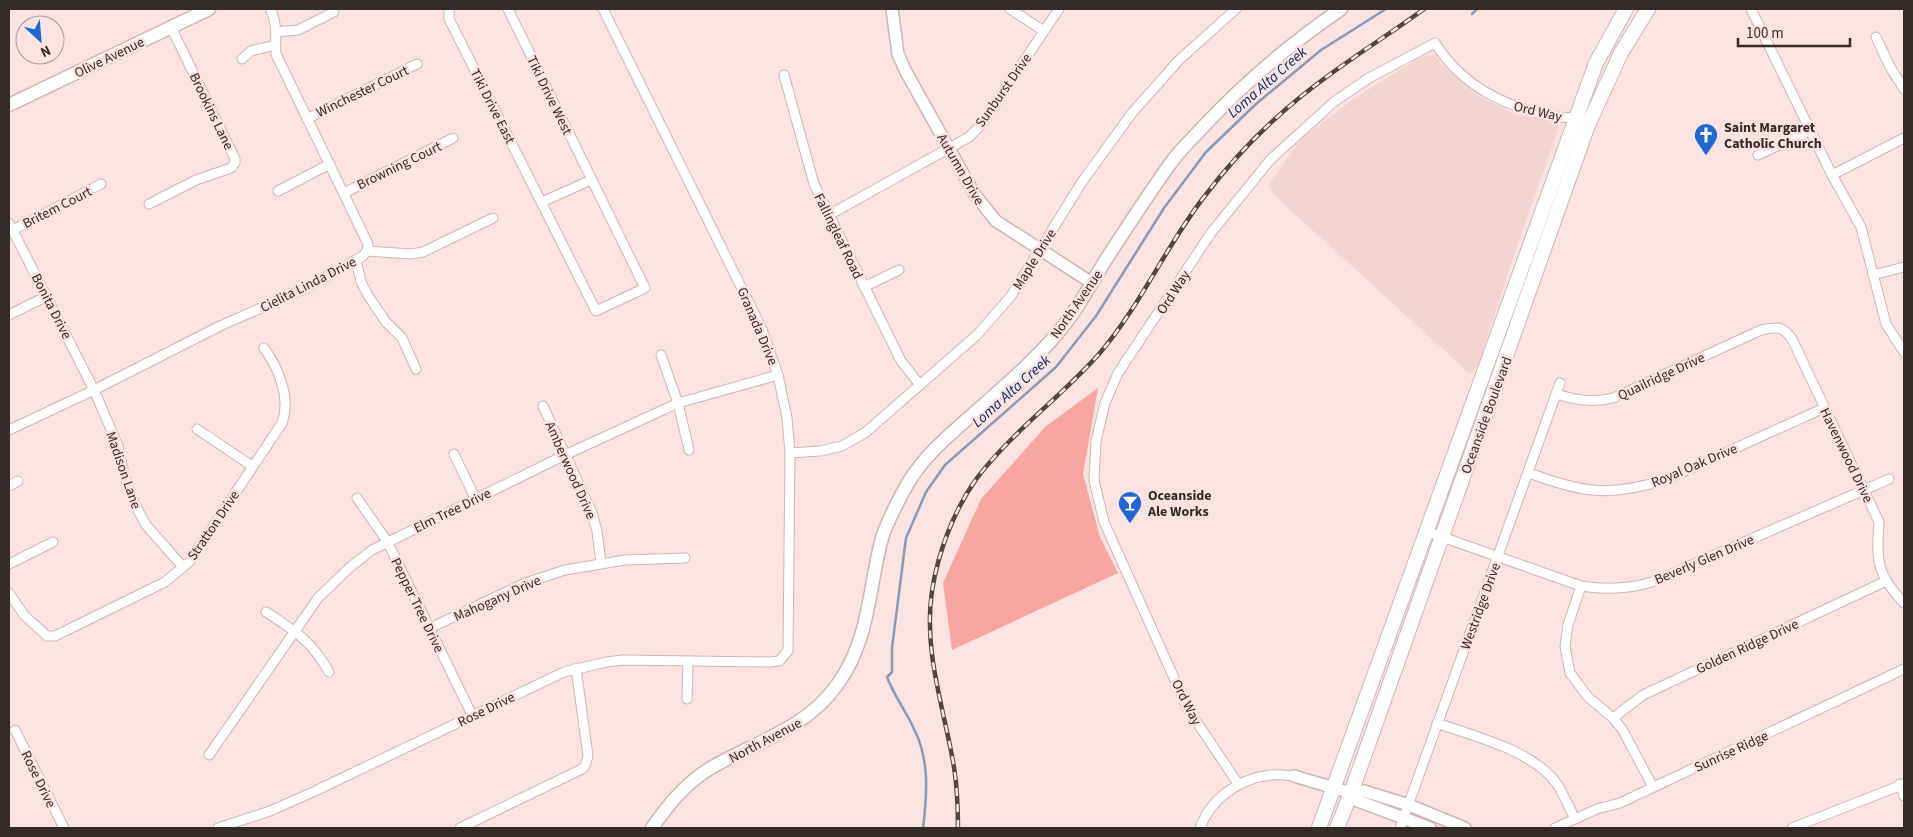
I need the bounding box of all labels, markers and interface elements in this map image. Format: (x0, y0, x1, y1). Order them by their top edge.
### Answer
north arrow (15, 15, 65, 65)
scale bar (1738, 15, 1850, 47)
text: 100 m (1746, 23, 1784, 44)
street label: Olive Avenue (71, 32, 148, 83)
text: N (37, 40, 54, 62)
water label: Loma Alta Creek (1223, 41, 1312, 123)
street label: Sunburst Drive (971, 49, 1037, 132)
street label: Tiki Drive West (521, 53, 577, 138)
street label: Winchester Court (313, 61, 412, 123)
street label: Tiki Drive East (465, 65, 520, 148)
street label: Brookins Lane (184, 70, 238, 153)
street label: Ord Way (1512, 97, 1564, 127)
place label: Saint Margaret Catholic Church (1724, 118, 1822, 154)
church icon: Saint Margaret Catholic Church (1693, 122, 1719, 156)
street label: Autumn Drive (932, 130, 989, 209)
street label: Browning Court (354, 137, 445, 195)
street label: Britem Court (19, 182, 96, 234)
street label: Fallingleaf Road (809, 190, 868, 283)
street label: Maple Drive (1008, 225, 1062, 294)
street label: Cielita Linda Drive (257, 252, 360, 318)
street label: North Avenue (1046, 266, 1108, 343)
street label: Ord Way (1152, 266, 1196, 319)
street label: Bonita Drive (26, 270, 76, 343)
street label: Granada Drive (732, 284, 783, 369)
street label: Quailridge Drive (1615, 348, 1708, 406)
water label: Loma Alta Creek (967, 350, 1056, 432)
street label: Oceanside Boulevard (1456, 354, 1517, 477)
street label: Havenwood Drive (1814, 405, 1878, 506)
street label: Amberwood Drive (540, 418, 601, 523)
street label: Madison Lane (100, 429, 146, 512)
street label: Royal Oak Drive (1648, 439, 1740, 493)
street label: Elm Tree Drive (410, 483, 495, 538)
street label: Stratton Drive (183, 486, 245, 565)
place label: Oceanside Ale Works (1147, 486, 1212, 522)
bar icon: Oceanside Ale Works (1117, 490, 1143, 524)
street label: Beverly Glen Drive (1652, 530, 1757, 590)
street label: Pepper Tree Drive (385, 555, 449, 656)
street label: Westridge Drive (1456, 560, 1506, 653)
street label: Mahogany Drive (451, 571, 544, 627)
street label: Golden Ridge Drive (1693, 614, 1802, 679)
street label: Ord Way (1166, 676, 1206, 729)
street label: Rose Drive (454, 687, 518, 732)
street label: North Avenue (726, 713, 805, 768)
street label: Sunrise Ridge (1691, 726, 1772, 778)
street label: Rose Drive (16, 747, 61, 811)

